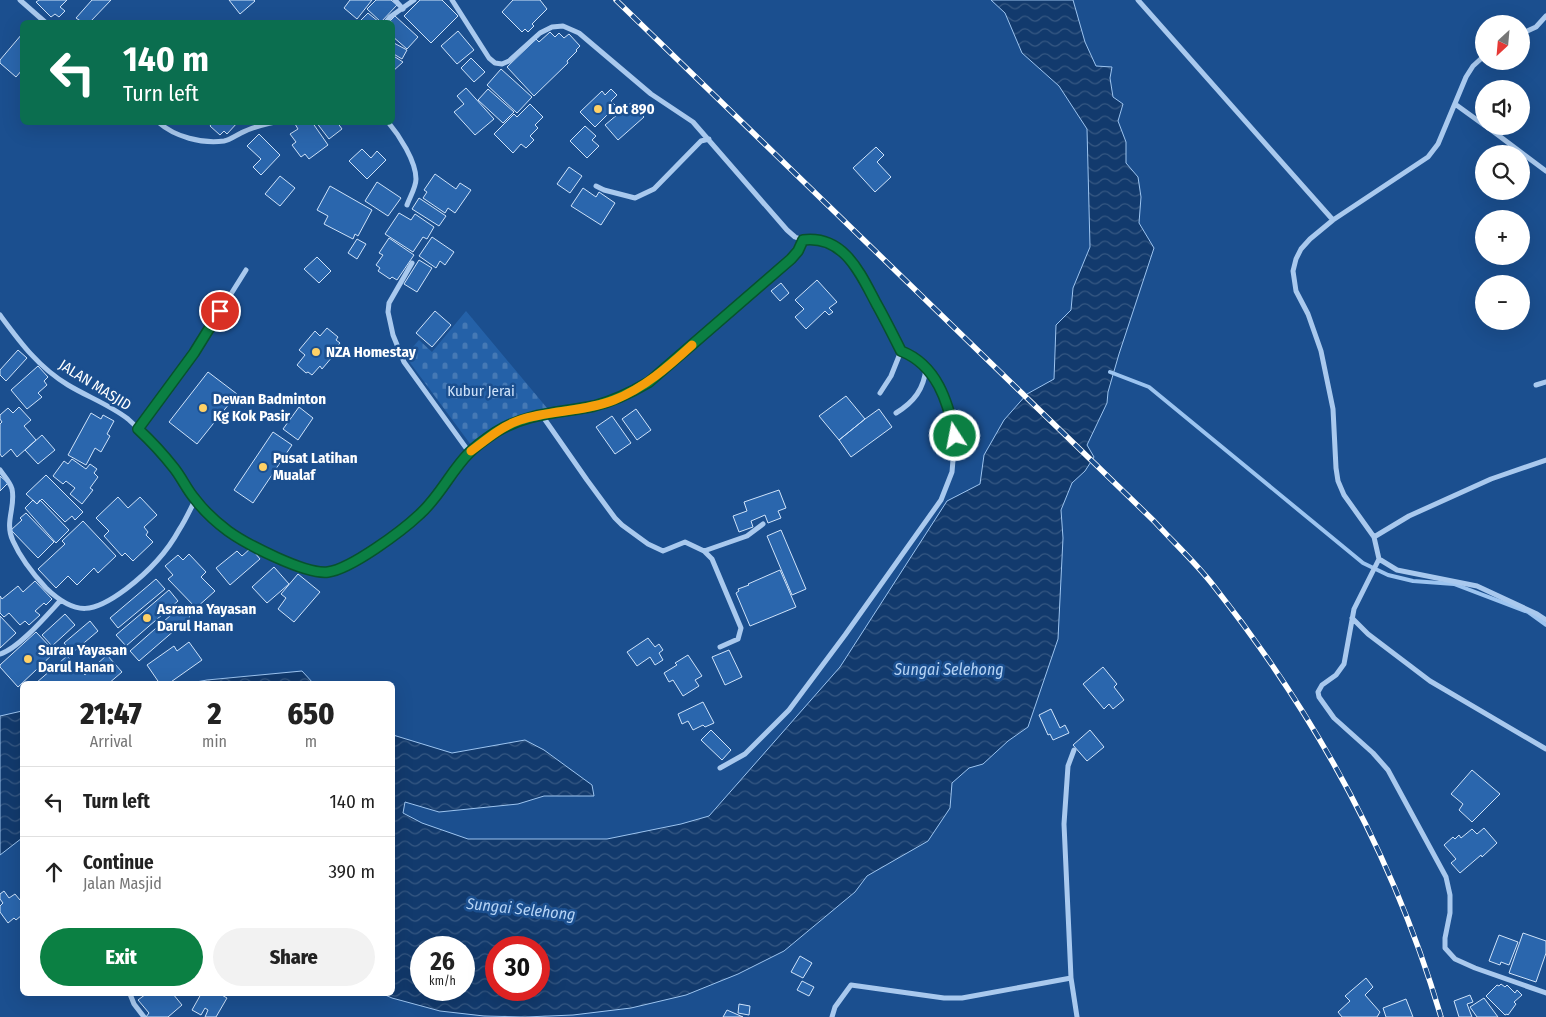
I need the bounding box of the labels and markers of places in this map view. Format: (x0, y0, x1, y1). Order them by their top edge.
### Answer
place label: Lot 890 (608, 100, 655, 118)
marker: Lot 890 (592, 103, 604, 115)
pin (199, 290, 241, 332)
place label: NZA Homestay (326, 343, 417, 361)
marker: NZA Homestay (310, 346, 322, 358)
place label: Dewan Badminton Kg Kok Pasir (213, 390, 326, 425)
marker: Dewan Badminton Kg Kok Pasir (197, 402, 209, 414)
place label: Pusat Latihan Mualaf (273, 449, 358, 484)
marker: Pusat Latihan Mualaf (257, 461, 269, 473)
place label: Asrama Yayasan Darul Hanan (156, 600, 257, 635)
marker: Asrama Yayasan Darul Hanan (141, 612, 153, 624)
place label: Surau Yayasan Darul Hanan (38, 641, 127, 676)
marker: Surau Yayasan Darul Hanan (22, 653, 34, 665)

